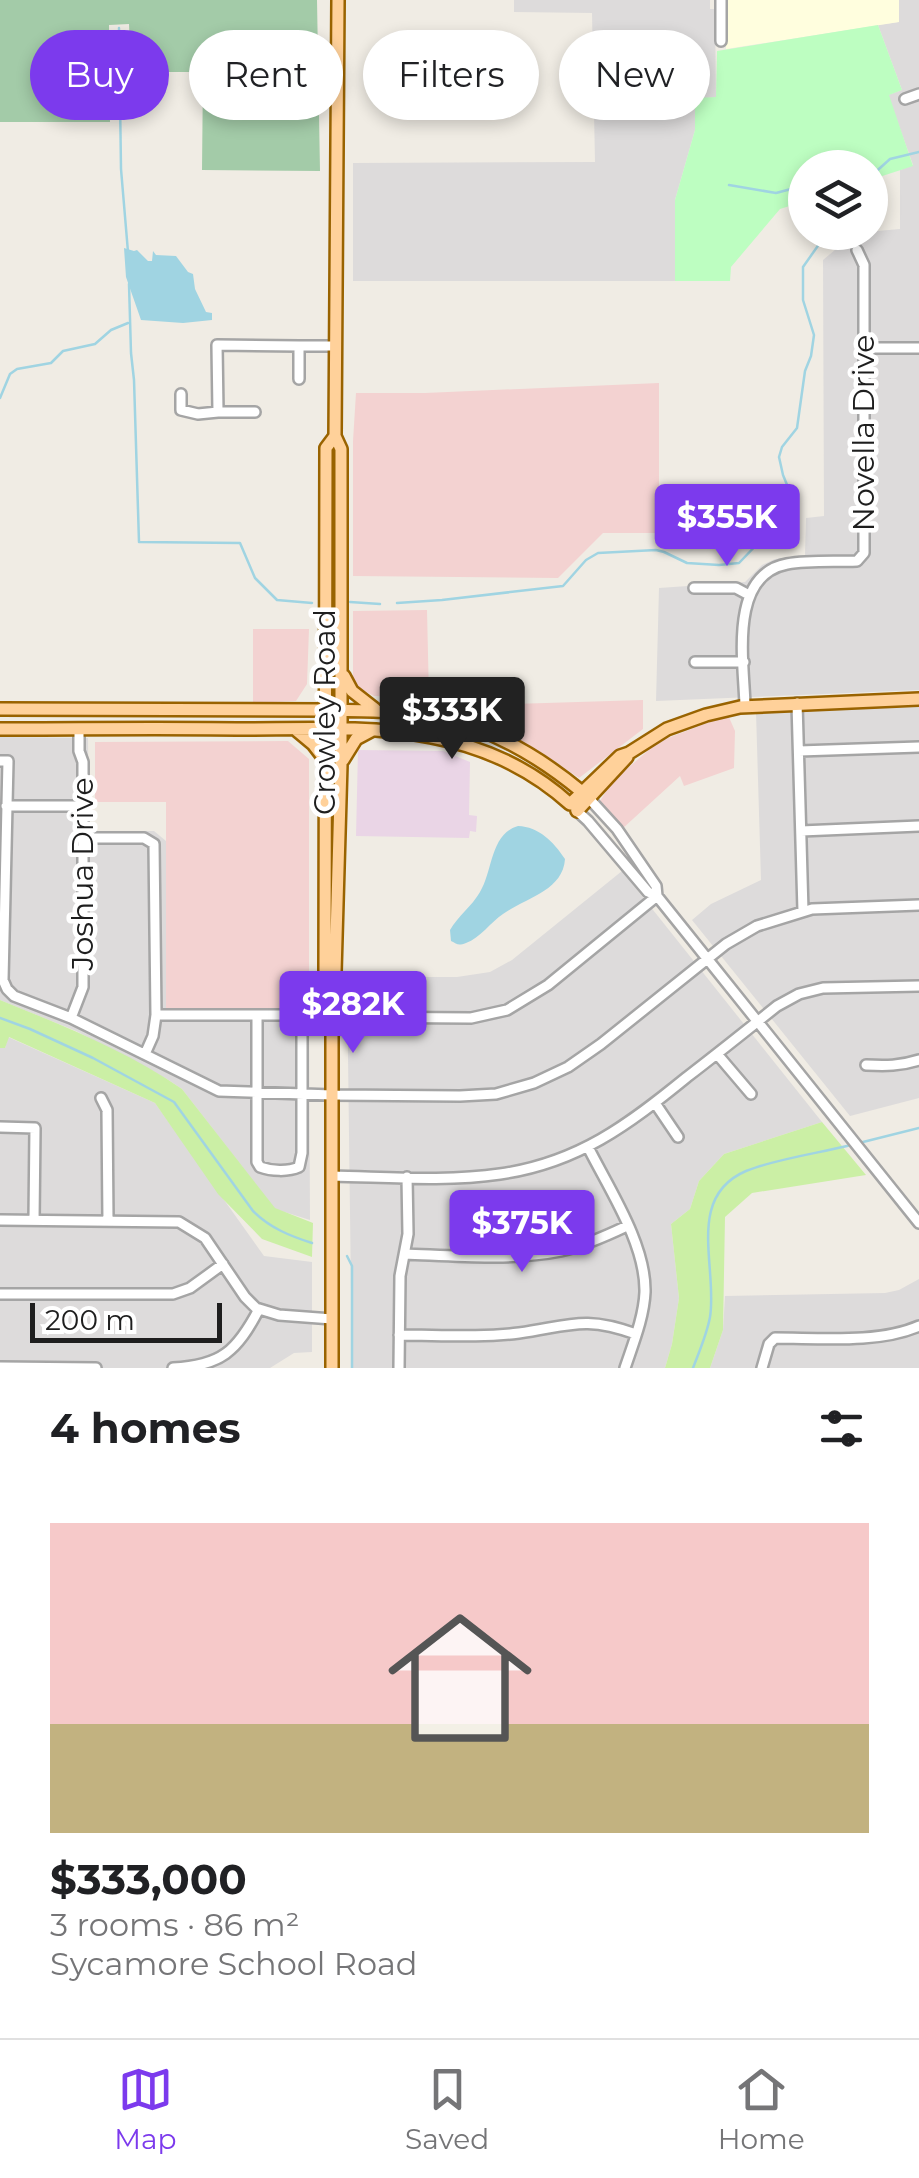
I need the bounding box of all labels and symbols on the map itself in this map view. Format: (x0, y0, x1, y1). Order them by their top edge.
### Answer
street label: Novella Drive (845, 335, 882, 531)
pin: $355K (657, 484, 797, 569)
street label: Crowley Road (306, 609, 343, 815)
pin: $333K (382, 677, 522, 762)
street label: Joshua Drive (64, 777, 101, 972)
pin: $282K (283, 971, 423, 1056)
pin: $375K (452, 1190, 592, 1275)
scale bar (30, 1298, 222, 1342)

